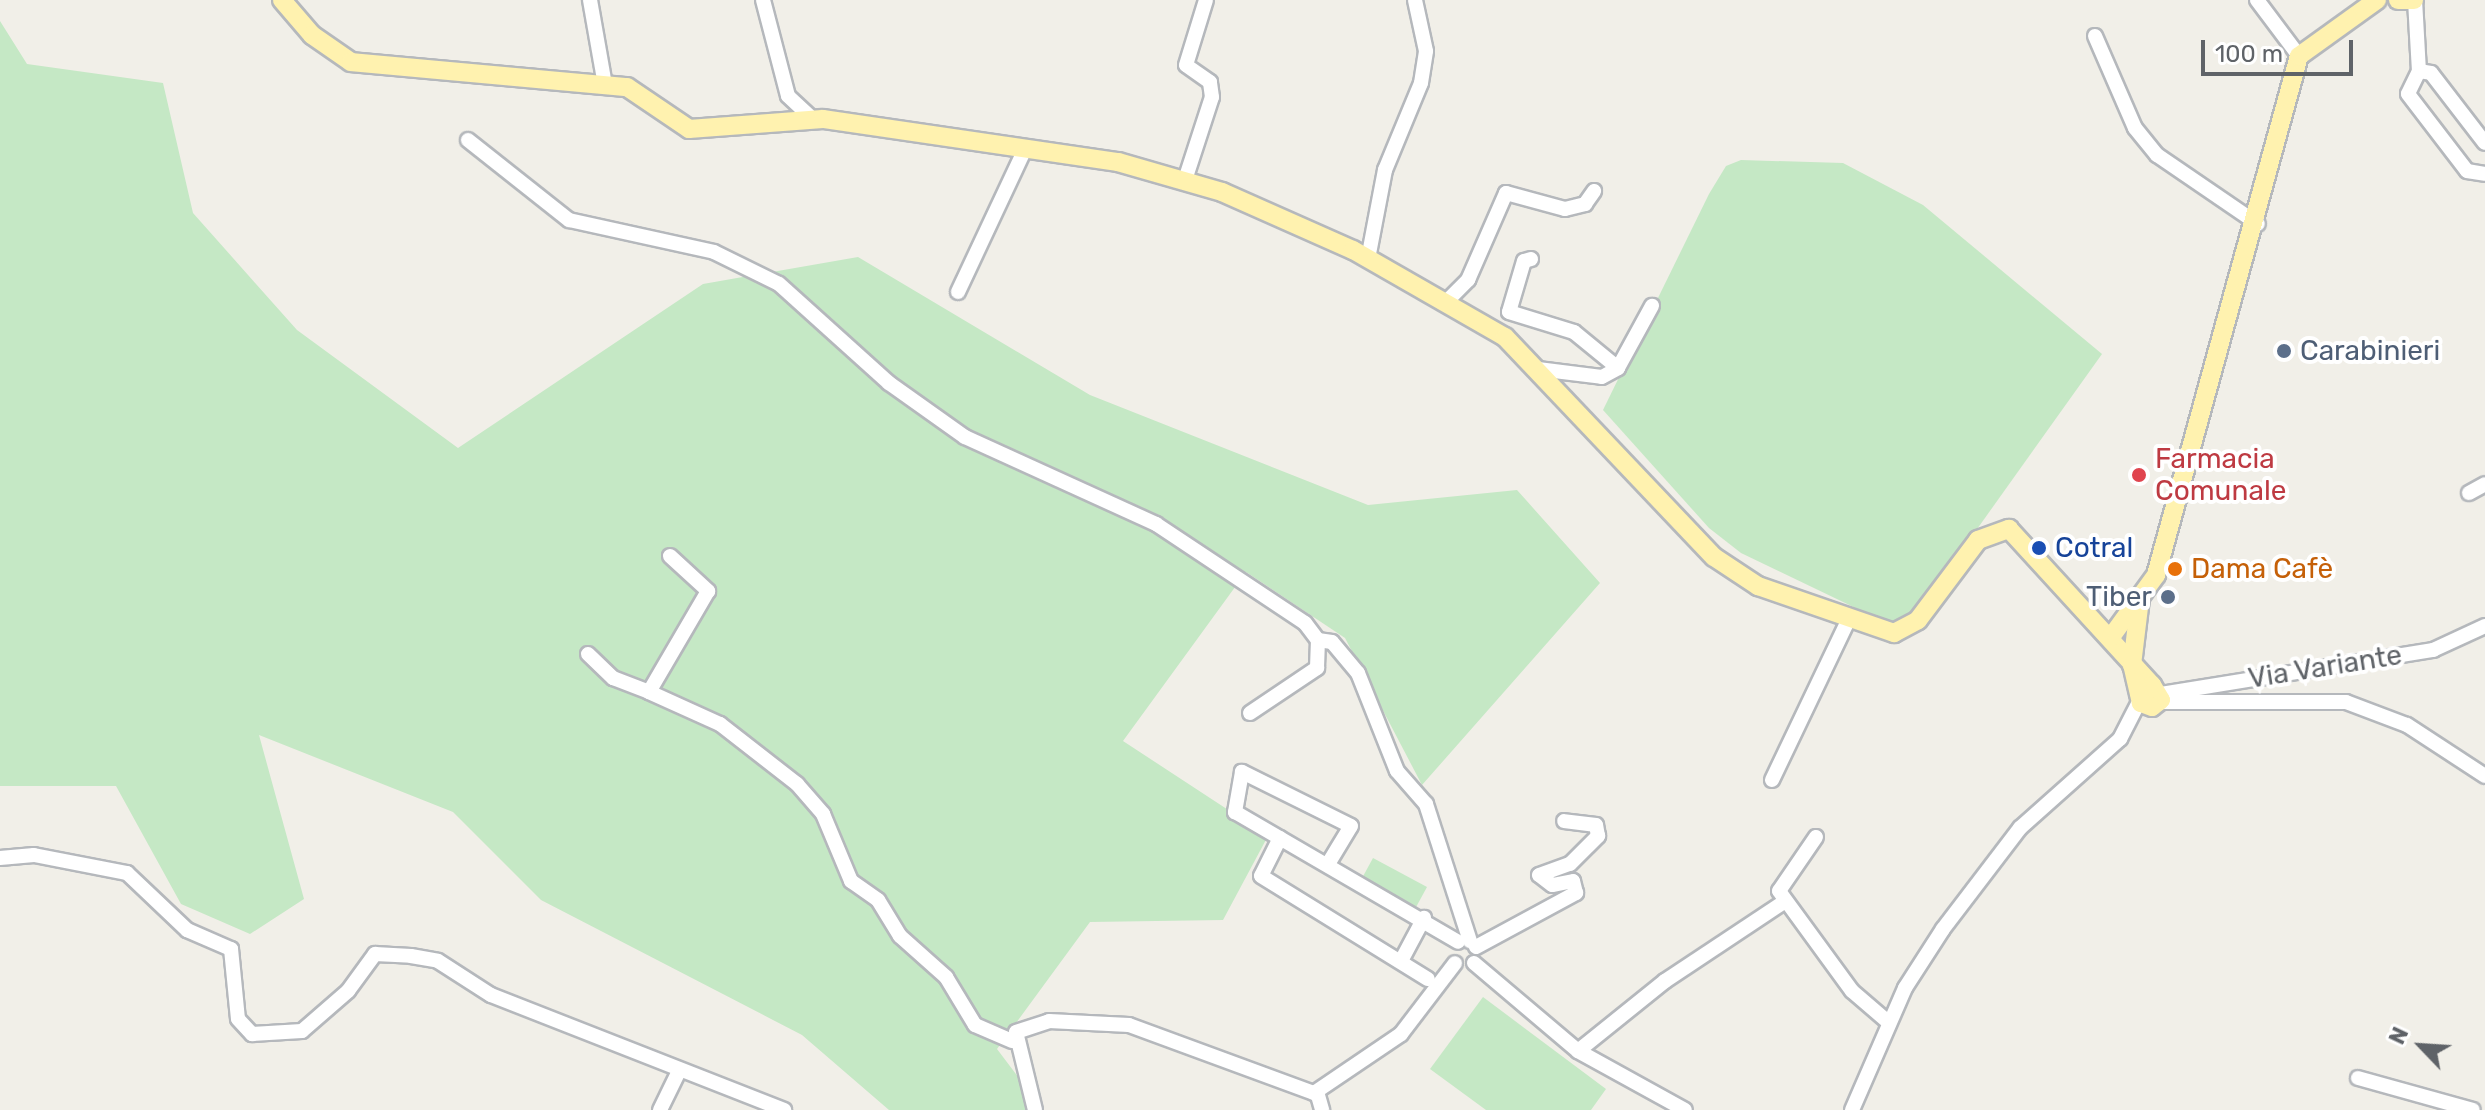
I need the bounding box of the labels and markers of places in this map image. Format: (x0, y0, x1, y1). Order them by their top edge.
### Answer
place label: Carabinieri (2300, 334, 2440, 368)
marker: Carabinieri (2275, 342, 2293, 360)
place label: Farmacia Comunale (2155, 442, 2286, 508)
marker: Farmacia Comunale (2130, 466, 2148, 484)
place label: Cotral (2055, 531, 2133, 565)
marker: Cotral (2030, 539, 2048, 557)
place label: Dama Cafè (2191, 552, 2333, 586)
marker: Dama Cafè (2166, 560, 2184, 578)
place label: Tiber (2086, 580, 2152, 614)
marker: Tiber (2159, 588, 2177, 606)

